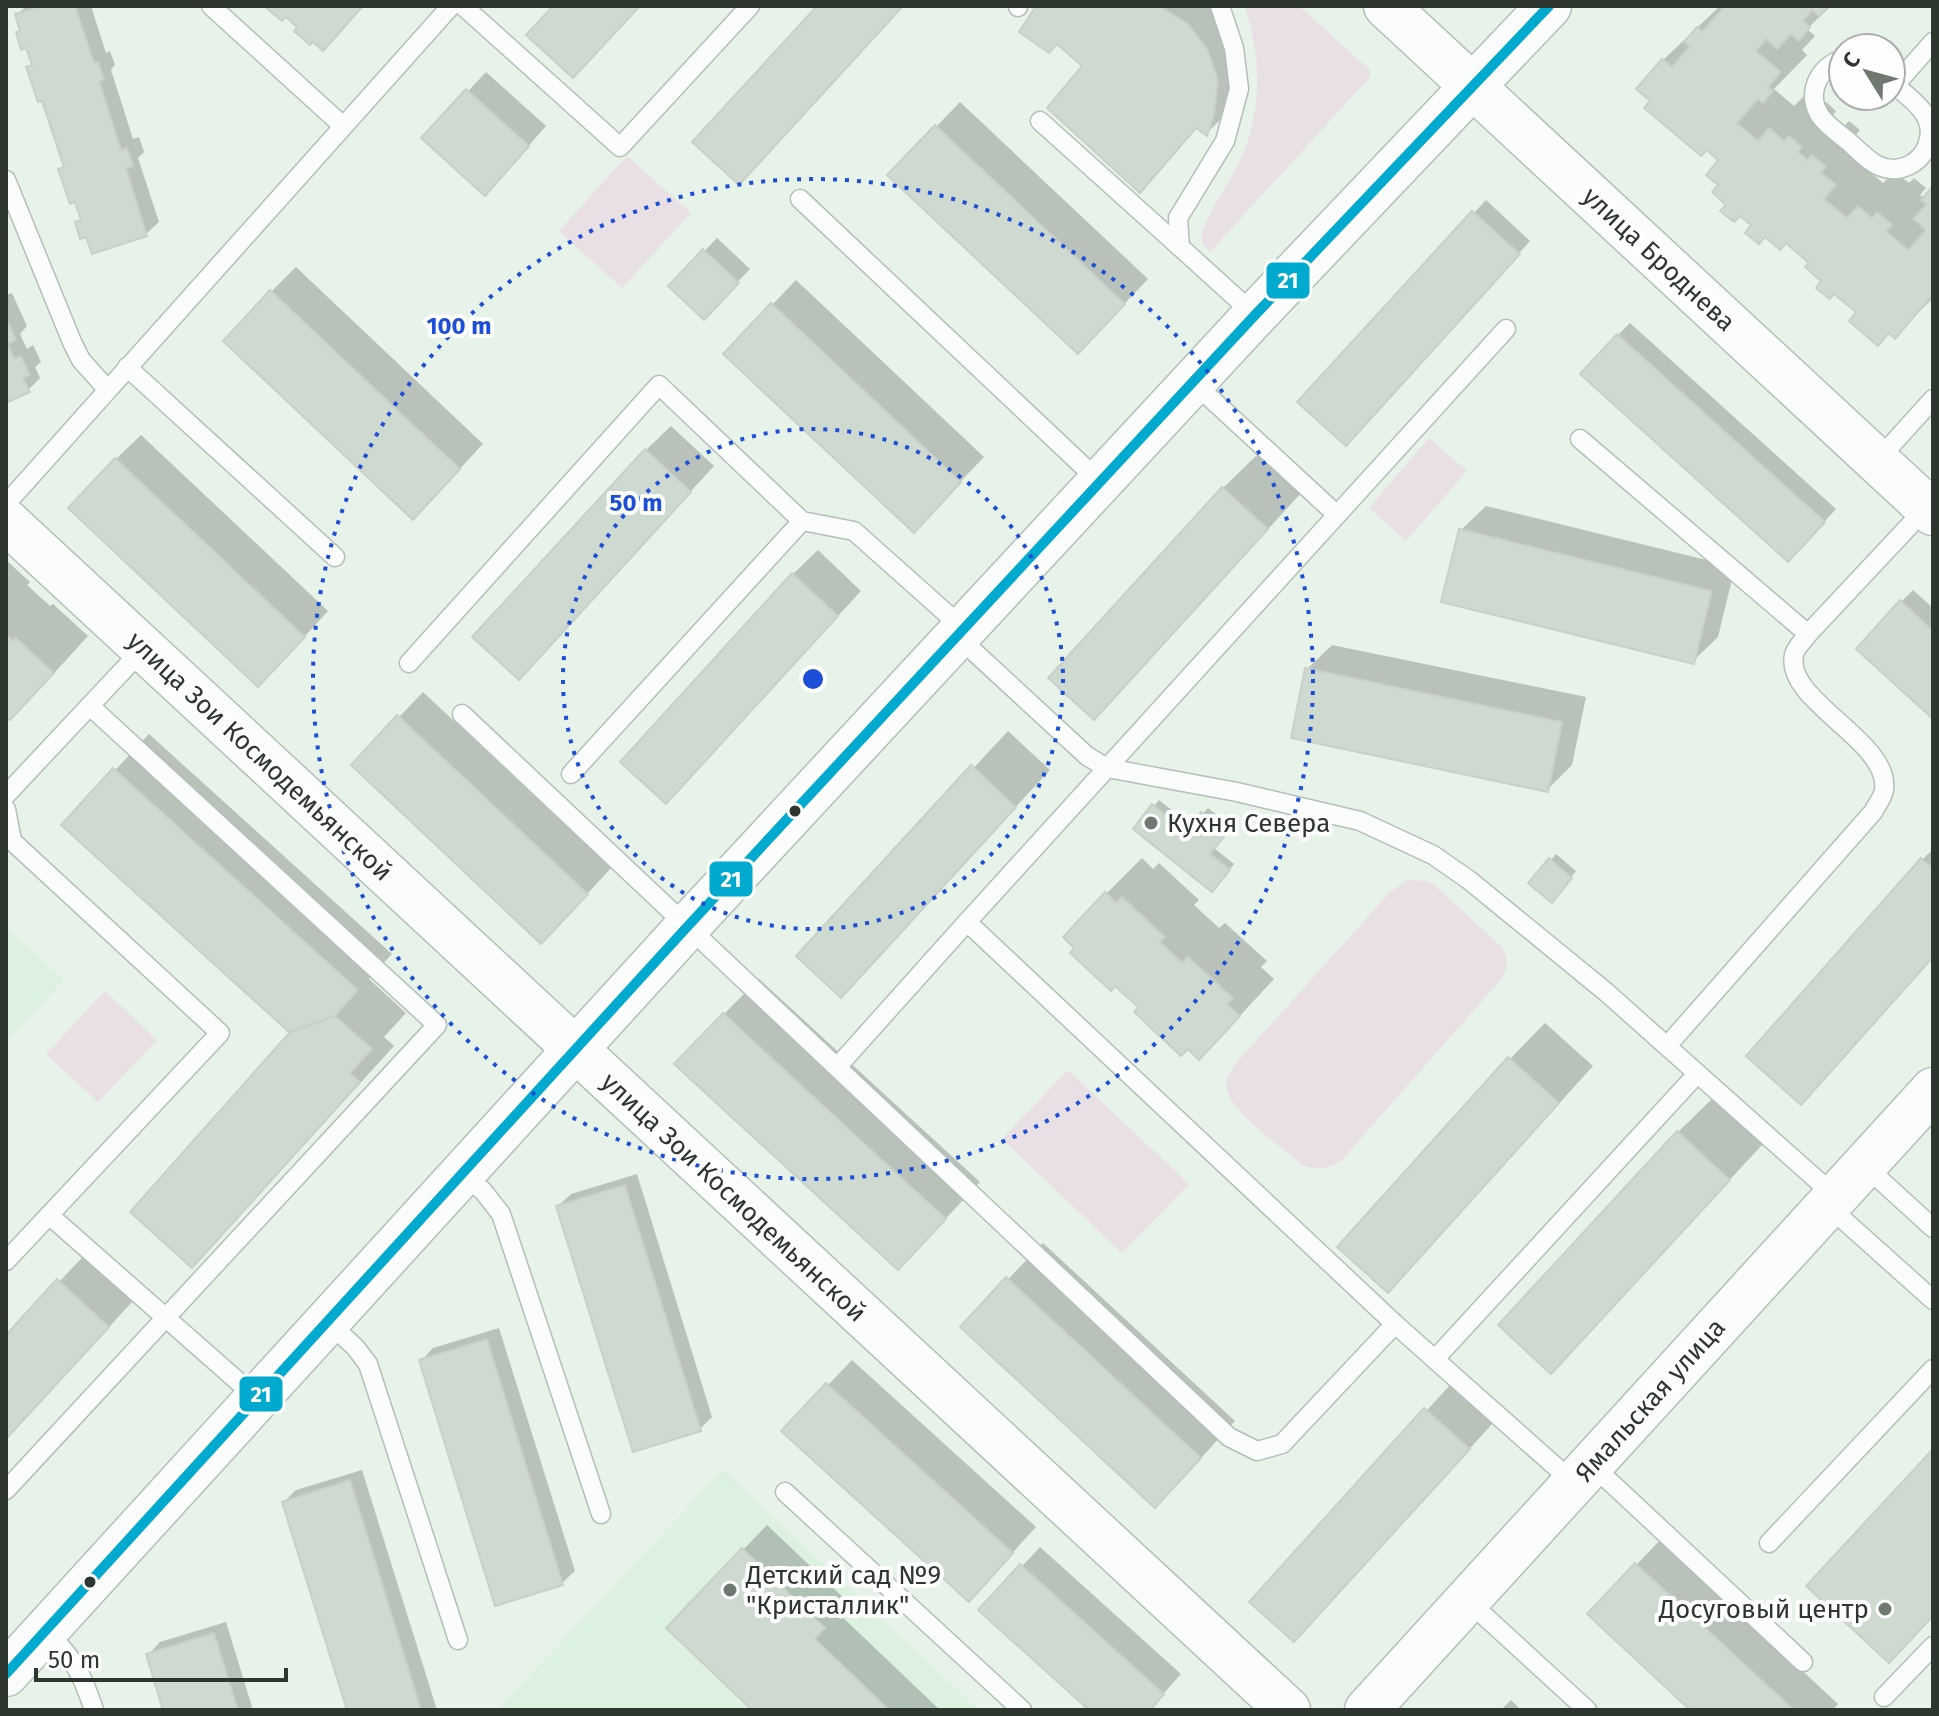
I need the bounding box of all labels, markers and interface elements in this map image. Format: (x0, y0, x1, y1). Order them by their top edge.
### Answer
north arrow (1827, 32, 1907, 112)
text: С (1837, 47, 1866, 73)
street label: улица Броднева (1576, 181, 1741, 338)
line badge: 21 (1265, 261, 1311, 300)
text: 21 (1277, 267, 1299, 294)
text: 100 m (426, 312, 492, 340)
text: 50 m (610, 489, 662, 517)
street label: улица Зои Космодемьянской (121, 625, 399, 887)
centre of rings (799, 665, 827, 693)
unlabelled marker (787, 803, 803, 819)
place label: Кухня Севера (1167, 808, 1330, 839)
marker: Кухня Севера (1142, 814, 1160, 832)
line badge: 21 (708, 860, 754, 898)
text: 21 (720, 866, 742, 893)
street label: улица Зои Космодемьянской (595, 1066, 873, 1328)
street label: Ямальская улица (1569, 1312, 1732, 1488)
line badge: 21 (238, 1375, 284, 1413)
text: 21 (250, 1381, 272, 1408)
place label: Детский сад №9 "Кристаллик" (745, 1560, 941, 1621)
unlabelled marker (82, 1574, 98, 1590)
marker: Детский сад №9 "Кристаллик" (721, 1581, 739, 1599)
place label: Досуговый центр (1658, 1594, 1869, 1625)
marker: Досуговый центр (1876, 1600, 1894, 1618)
scale bar (36, 1632, 286, 1682)
text: 50 m (48, 1646, 100, 1674)

